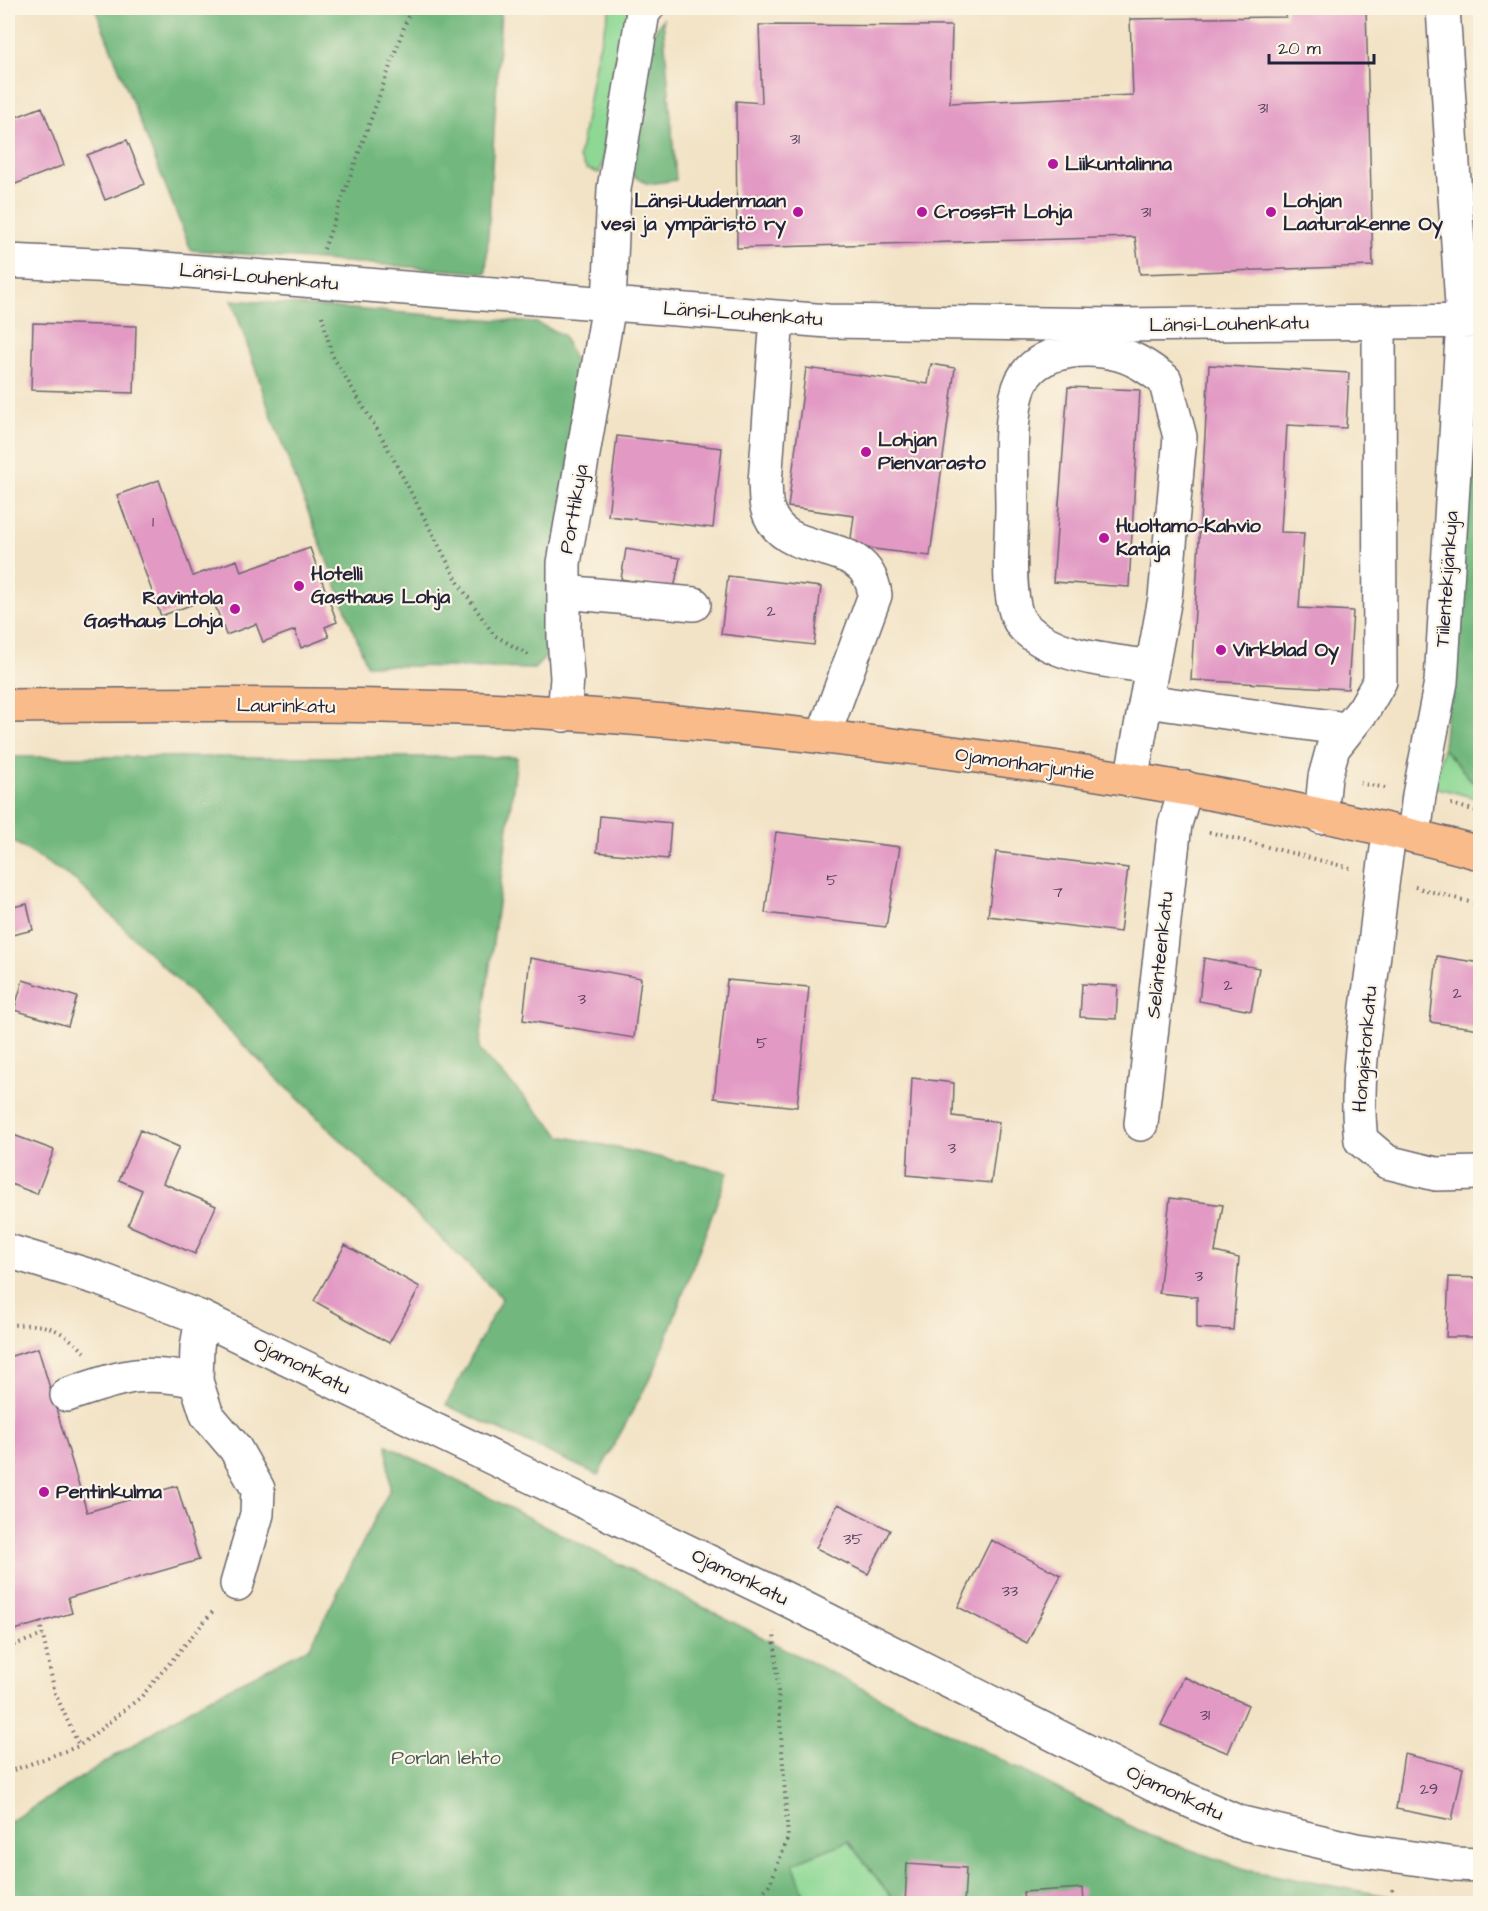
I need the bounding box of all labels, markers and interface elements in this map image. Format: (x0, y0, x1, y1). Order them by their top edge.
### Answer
scale bar (1269, 27, 1374, 65)
text: 20 m (1278, 36, 1321, 61)
house number: 31 (1258, 97, 1268, 119)
house number: 31 (790, 128, 800, 150)
place label: Liikuntalinna (1065, 150, 1173, 178)
marker: Liikuntalinna (1046, 157, 1060, 171)
place label: Länsi-Uudenmaan vesi ja ympäristö ry (601, 187, 786, 239)
place label: Lohjan Laaturakenne Oy (1283, 187, 1443, 239)
place label: CrossFit Lohja (934, 198, 1073, 226)
house number: 31 (1141, 201, 1151, 223)
marker: Länsi-Uudenmaan vesi ja ympäristö ry (791, 205, 805, 219)
marker: CrossFit Lohja (915, 205, 929, 219)
marker: Lohjan Laaturakenne Oy (1264, 205, 1278, 219)
street label: Länsi-Louhenkatu (178, 256, 340, 298)
street label: Länsi-Louhenkatu (662, 294, 824, 334)
street label: Länsi-Louhenkatu (1149, 309, 1309, 339)
place label: Lohjan Pienvarasto (878, 426, 986, 477)
marker: Lohjan Pienvarasto (859, 445, 873, 459)
street label: Porttikuja (552, 462, 596, 556)
street label: Tiilentekijänkuja (1428, 510, 1466, 648)
house number: 1 (152, 511, 154, 533)
place label: Huoltamo-Kahvio Kataja (1116, 512, 1262, 563)
marker: Huoltamo-Kahvio Kataja (1097, 531, 1111, 545)
place label: Hotelli Gasthaus Lohja (311, 560, 451, 611)
marker: Hotelli Gasthaus Lohja (292, 579, 306, 593)
place label: Ravintola Gasthaus Lohja (84, 584, 224, 635)
house number: 2 (766, 600, 776, 622)
marker: Ravintola Gasthaus Lohja (228, 602, 242, 616)
place label: Virkblad Oy (1232, 636, 1339, 665)
marker: Virkblad Oy (1214, 643, 1228, 657)
street label: Laurinkatu (236, 691, 336, 721)
street label: Ojamonharjuntie (953, 740, 1097, 788)
house number: 5 (826, 869, 838, 891)
house number: 7 (1053, 881, 1063, 903)
street label: Selänteenkatu (1139, 890, 1181, 1020)
house number: 2 (1223, 974, 1233, 996)
house number: 2 (1452, 982, 1462, 1004)
street label: Hongistonkatu (1346, 985, 1385, 1113)
house number: 3 (578, 988, 586, 1010)
house number: 5 (756, 1032, 768, 1054)
house number: 3 (948, 1137, 956, 1159)
house number: 3 (1195, 1265, 1203, 1287)
street label: Ojamonkatu (249, 1330, 355, 1402)
place label: Pentinkulma (56, 1478, 163, 1506)
marker: Pentinkulma (37, 1485, 51, 1499)
house number: 35 (843, 1528, 863, 1550)
street label: Ojamonkatu (687, 1541, 793, 1613)
house number: 33 (1002, 1580, 1018, 1602)
house number: 31 (1200, 1704, 1210, 1726)
park label: Porlan lehto (391, 1744, 501, 1772)
street label: Ojamonkatu (1122, 1758, 1228, 1828)
house number: 29 (1420, 1778, 1438, 1800)

